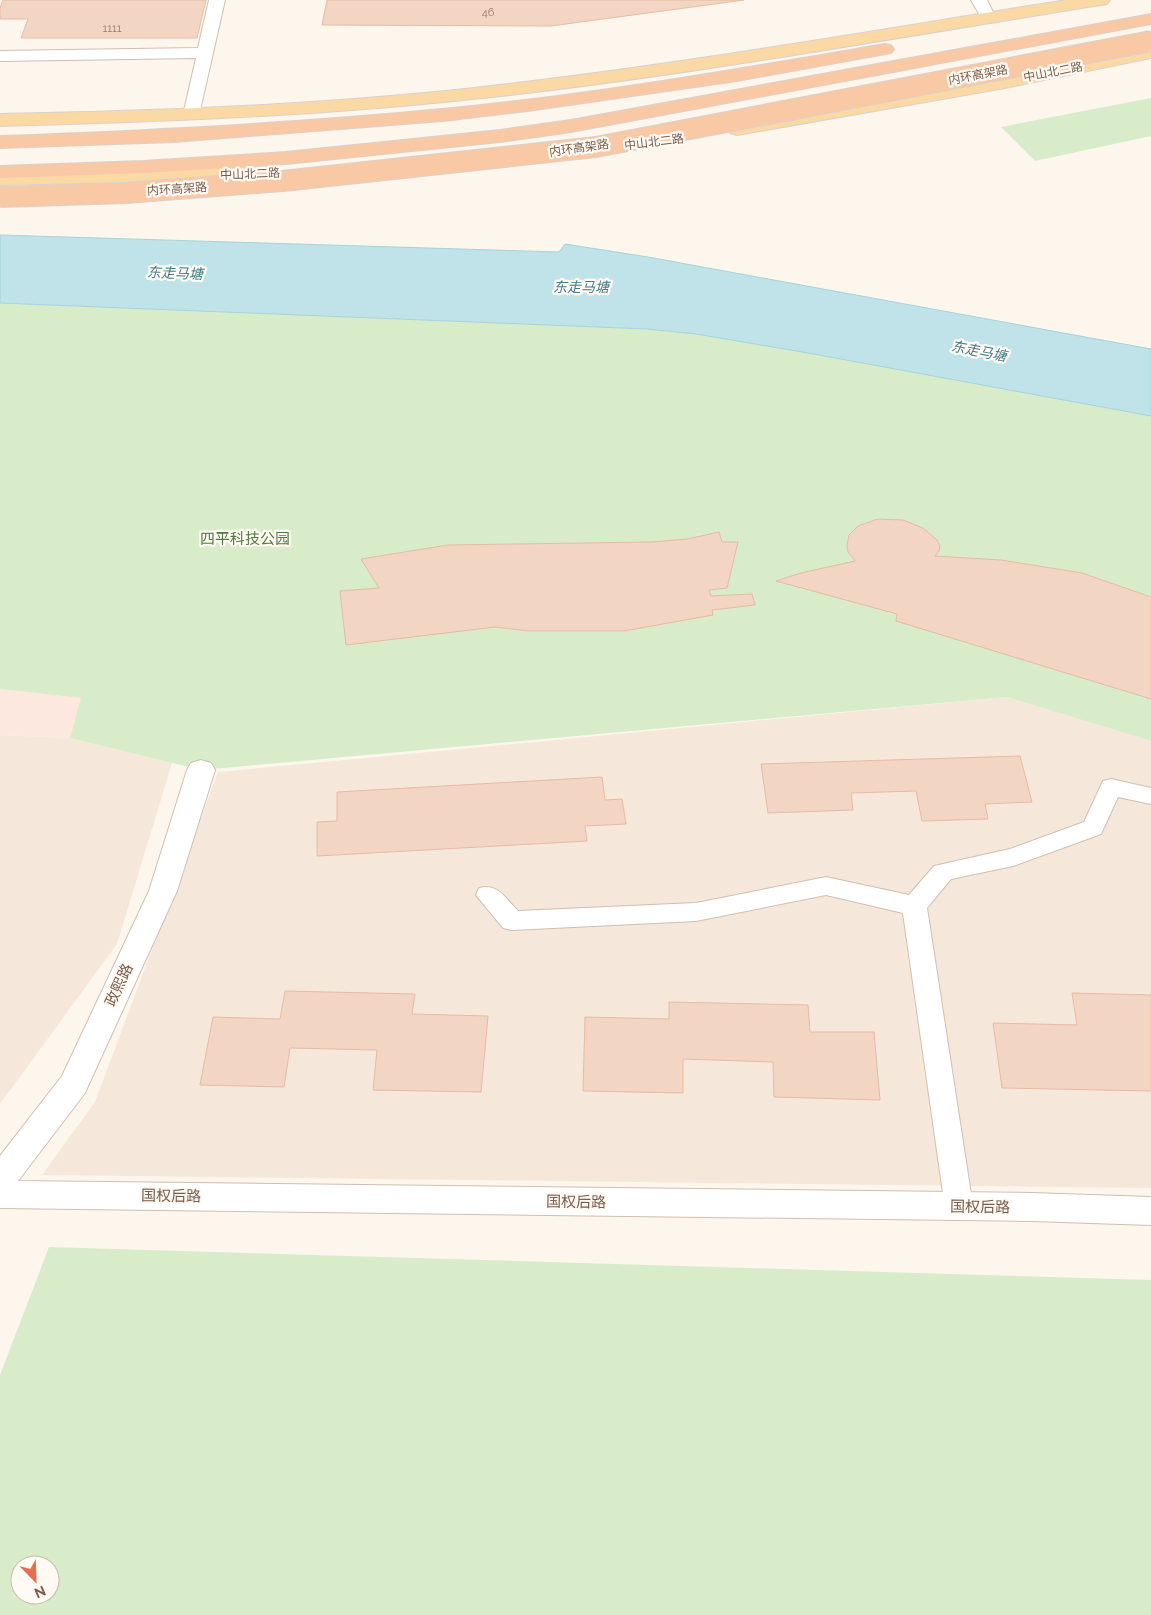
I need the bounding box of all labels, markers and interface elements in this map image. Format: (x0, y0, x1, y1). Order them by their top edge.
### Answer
house number: 46 (482, 6, 495, 19)
house number: 1111 (103, 22, 122, 35)
street label: 中山北二路 (1022, 59, 1084, 85)
street label: 内环高架路 (947, 62, 1009, 88)
street label: 中山北二路 (623, 131, 685, 153)
street label: 内环高架路 (548, 137, 610, 159)
street label: 中山北二路 (220, 166, 280, 182)
street label: 内环高架路 (147, 180, 207, 198)
water label: 东走马塘 (147, 264, 205, 282)
water label: 东走马塘 (553, 279, 611, 295)
water label: 东走马塘 (950, 338, 1010, 365)
park label: 四平科技公园 (200, 530, 290, 548)
street label: 政熙路 (101, 961, 137, 1009)
street label: 国权后路 (141, 1186, 201, 1206)
street label: 国权后路 (546, 1192, 606, 1212)
street label: 国权后路 (950, 1197, 1010, 1217)
north arrow (10, 1555, 60, 1605)
text: N (32, 1583, 48, 1601)

